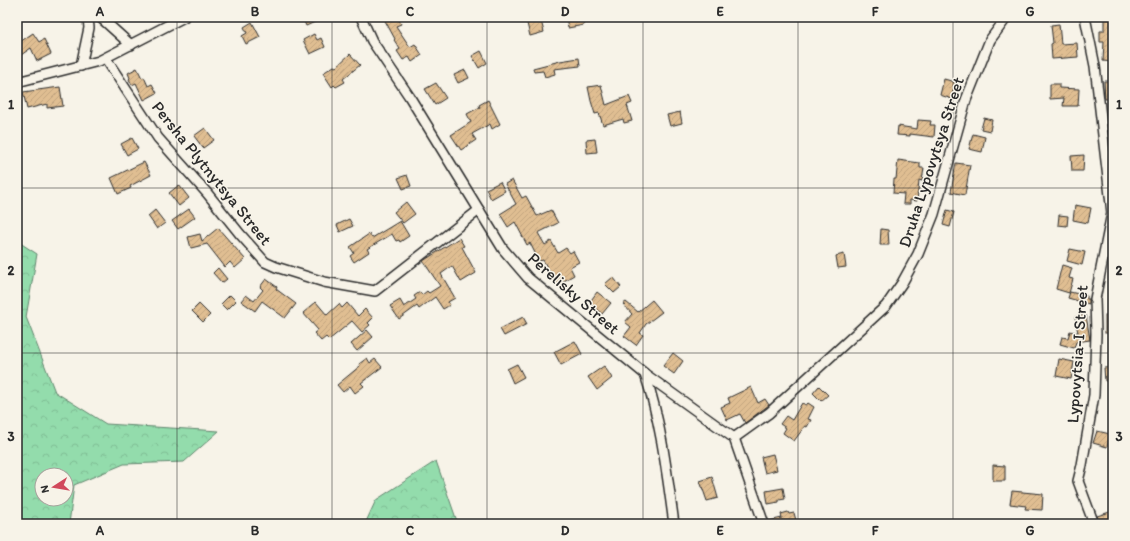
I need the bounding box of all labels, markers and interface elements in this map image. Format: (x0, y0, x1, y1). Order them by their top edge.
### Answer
text: A (95, 4, 105, 19)
text: B (251, 4, 260, 19)
text: C (406, 4, 415, 19)
text: D (561, 4, 570, 19)
text: E (716, 4, 724, 19)
text: F (872, 4, 879, 19)
text: G (1026, 4, 1035, 19)
street label: Druha Lypovytsya Street (894, 74, 968, 250)
text: 1 (8, 97, 14, 112)
street label: Persha Plytnytsya Street (148, 97, 277, 249)
text: 1 (1116, 97, 1122, 112)
street label: Perelisky Street (524, 248, 624, 339)
text: 2 (8, 263, 15, 278)
text: 2 (1116, 263, 1123, 278)
street label: Lypovytsia-I Street (1062, 284, 1092, 424)
text: 3 (7, 429, 15, 444)
text: 3 (1115, 429, 1123, 444)
north arrow (34, 467, 74, 507)
text: N (38, 484, 52, 494)
text: A (95, 523, 105, 538)
text: B (251, 523, 260, 538)
text: C (406, 523, 415, 538)
text: D (561, 523, 570, 538)
text: E (716, 523, 724, 538)
text: F (872, 523, 879, 538)
text: G (1026, 523, 1035, 538)

